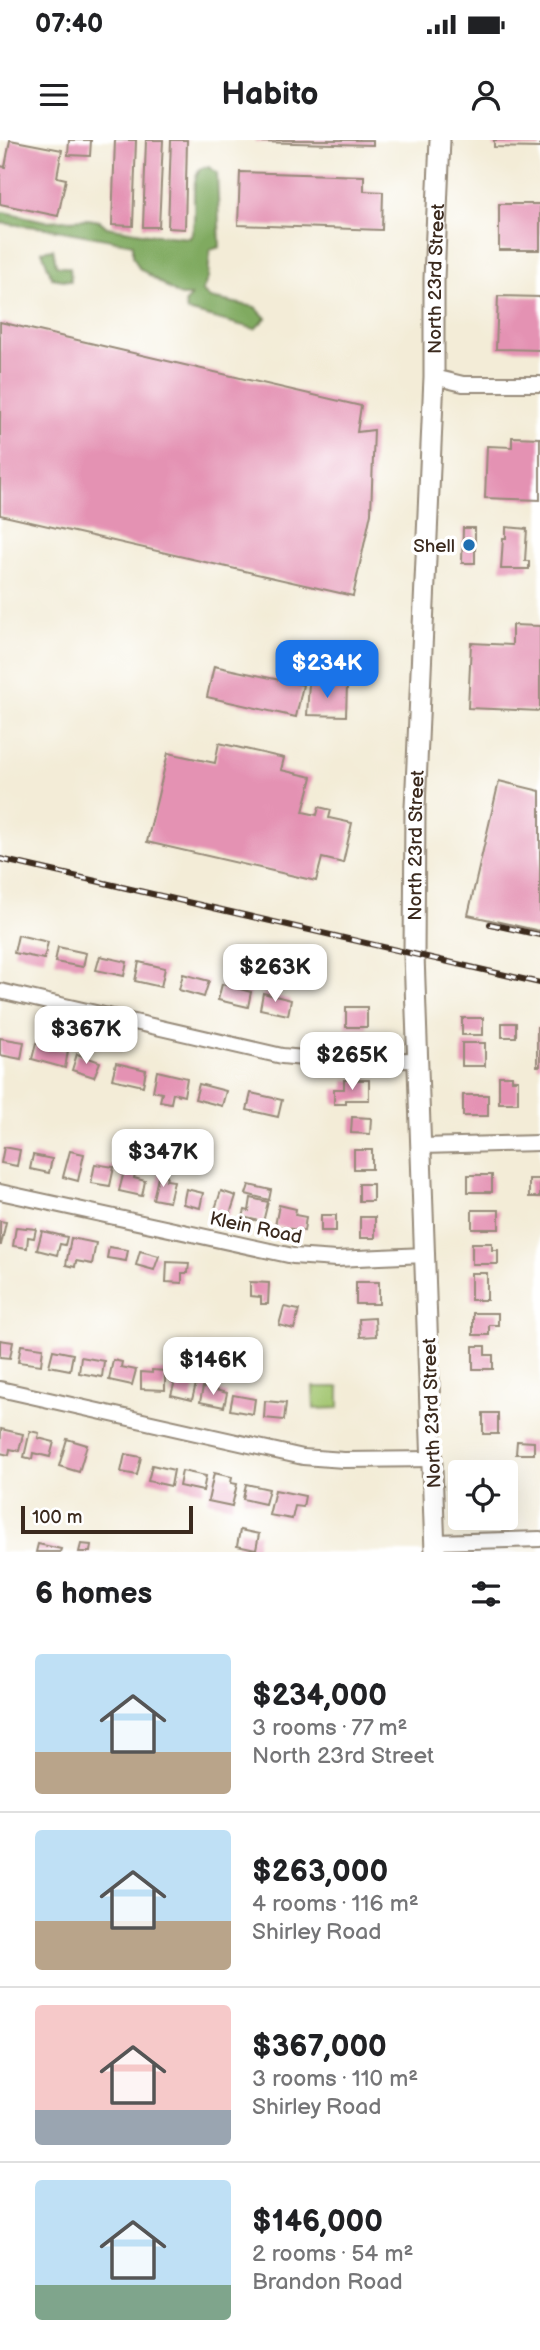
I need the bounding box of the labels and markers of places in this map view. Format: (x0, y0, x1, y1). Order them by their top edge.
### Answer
place label: Shell (413, 535, 455, 558)
marker: Shell (461, 537, 477, 553)
pin: $234K (278, 640, 376, 700)
pin: $263K (226, 944, 324, 1004)
pin: $367K (37, 1006, 135, 1066)
pin: $265K (303, 1032, 401, 1092)
pin: $347K (114, 1130, 212, 1189)
pin: $146K (164, 1338, 262, 1397)

